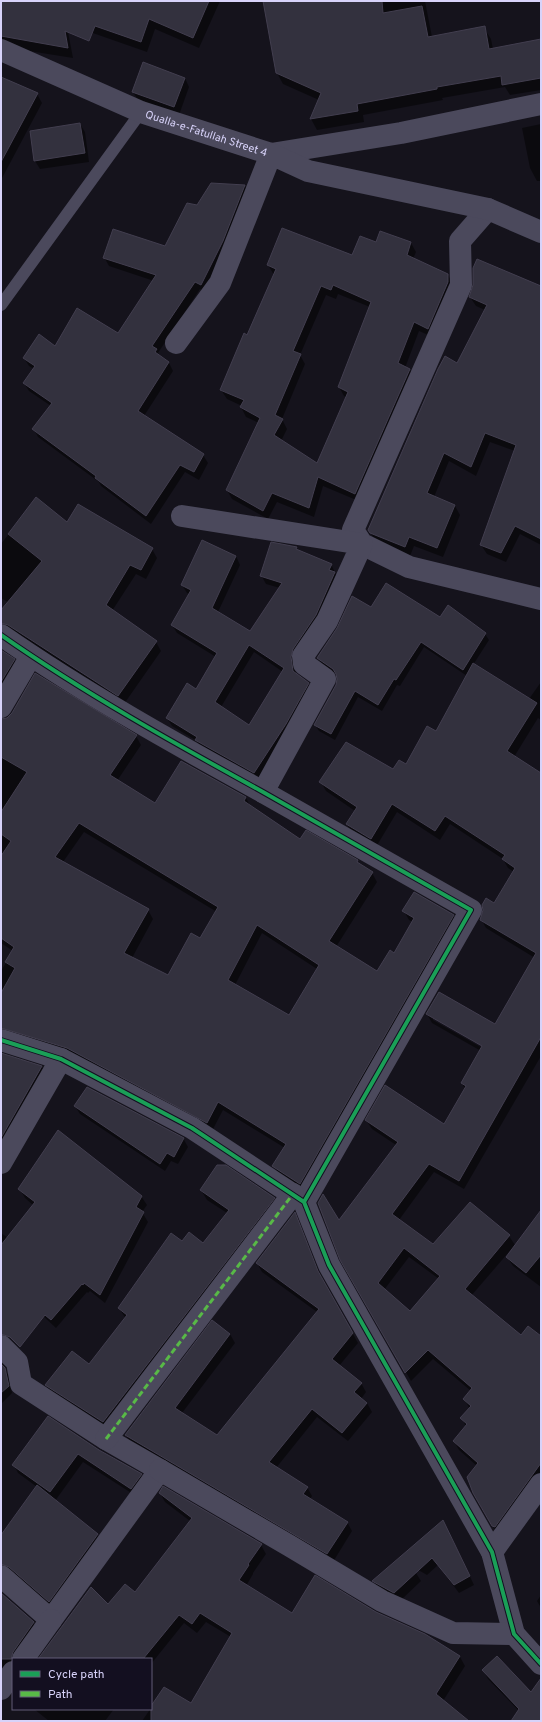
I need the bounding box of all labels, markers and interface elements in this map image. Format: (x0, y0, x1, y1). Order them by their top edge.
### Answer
street label: Qualla-e-Fatullah Street 4 (143, 108, 269, 160)
legend (12, 1658, 152, 1710)
text: Cycle path (48, 1667, 105, 1683)
text: Path (48, 1687, 73, 1703)

